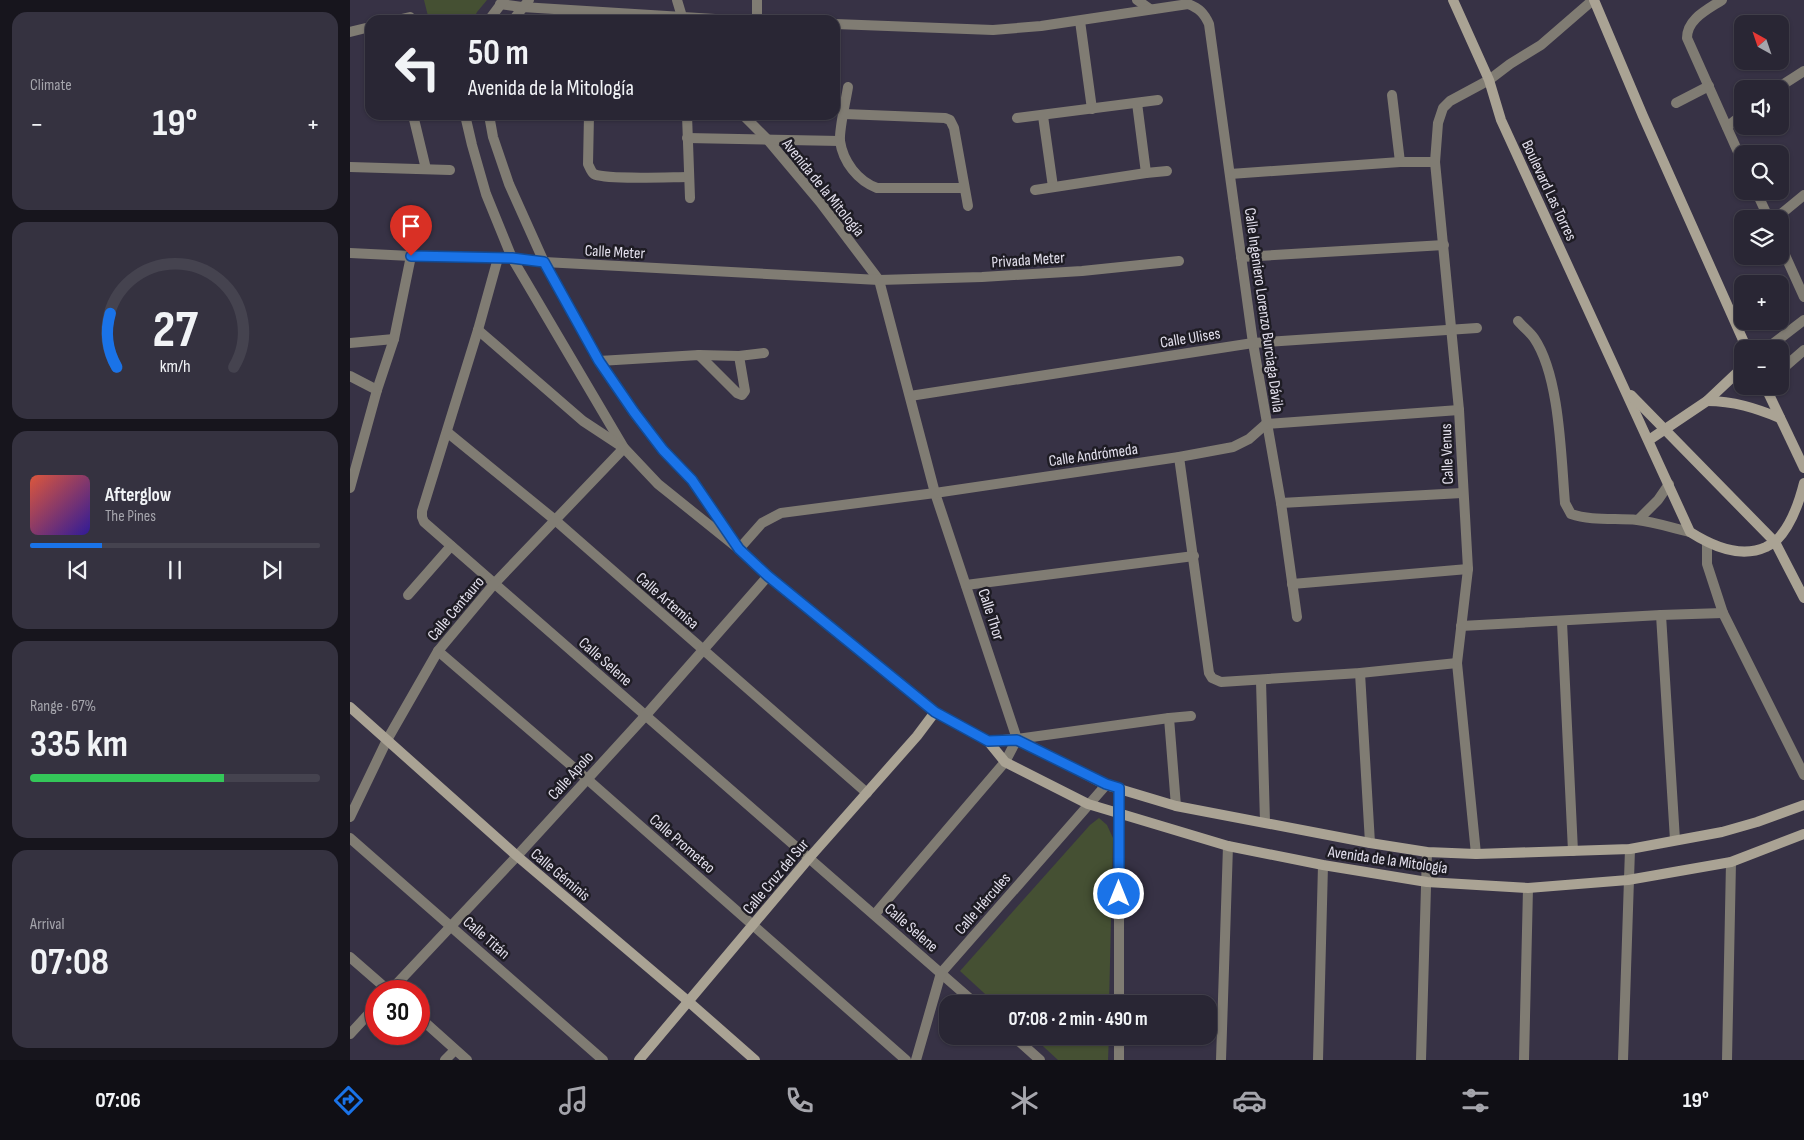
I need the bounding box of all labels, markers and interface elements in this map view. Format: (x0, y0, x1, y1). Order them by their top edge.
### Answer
north arrow (1734, 15, 1789, 70)
map controls (1734, 15, 1789, 395)
text: 50 m (468, 32, 529, 75)
icon: left (385, 35, 450, 100)
text: Avenida de la Mitología (468, 75, 634, 102)
text: Climate (30, 76, 72, 95)
button: sound (1734, 80, 1789, 135)
text: 19° (153, 101, 197, 146)
text: − (30, 108, 44, 141)
text: + (306, 108, 320, 141)
street label: Avenida de la Mitología (777, 134, 868, 241)
street label: Boulevard Las Torres (1517, 137, 1580, 244)
button: search (1734, 145, 1789, 200)
pin (390, 205, 432, 256)
street label: Calle Ingeniero Lorenzo Burciaga Dávila (1240, 207, 1287, 414)
button: layers (1734, 210, 1789, 265)
icon: arrive (397, 212, 425, 240)
street label: Calle Meter (584, 241, 646, 264)
street label: Privada Meter (991, 248, 1066, 273)
button: + (1734, 275, 1789, 330)
text: 27 (152, 299, 198, 362)
street label: Calle Ulises (1159, 324, 1222, 353)
button: − (1734, 340, 1789, 395)
text: km/h (160, 356, 190, 377)
street label: Calle Venus (1437, 423, 1458, 485)
street label: Calle Andrómeda (1047, 440, 1139, 471)
text: Afterglow (105, 484, 171, 507)
text: The Pines (105, 507, 156, 526)
icon: previous (64, 556, 92, 584)
icon: pause (161, 556, 189, 584)
icon: next (258, 556, 286, 584)
street label: Calle Artemisa (632, 569, 702, 633)
street label: Calle Centauro (424, 573, 489, 645)
street label: Calle Thor (973, 586, 1008, 643)
street label: Calle Selene (574, 634, 636, 690)
text: Range · 67% (30, 697, 96, 716)
text: 335 km (30, 722, 128, 767)
street label: Calle Apolo (544, 748, 598, 804)
street label: Calle Prometeo (645, 810, 719, 878)
street label: Calle Cruz del Sur (739, 835, 813, 919)
street label: Avenida de la Mitología (1326, 843, 1449, 878)
street label: Calle Géminis (526, 845, 594, 906)
position arrow (1092, 867, 1144, 919)
street label: Calle Hércules (951, 869, 1015, 939)
street label: Calle Selene (880, 900, 942, 956)
street label: Calle Titán (459, 913, 513, 964)
text: Arrival (30, 915, 64, 934)
text: 07:08 (30, 940, 109, 985)
speed limit sign: 30 (365, 980, 430, 1045)
text: 07:08 · 2 min · 490 m (1008, 1008, 1148, 1031)
icon: directions (331, 1083, 366, 1118)
icon: music (556, 1083, 591, 1118)
icon: phone (782, 1083, 817, 1118)
icon: climate (1007, 1083, 1042, 1118)
icon: car (1232, 1083, 1267, 1118)
icon: filters (1458, 1083, 1493, 1118)
text: 07:06 (95, 1087, 141, 1114)
text: 19° (1683, 1087, 1709, 1114)

